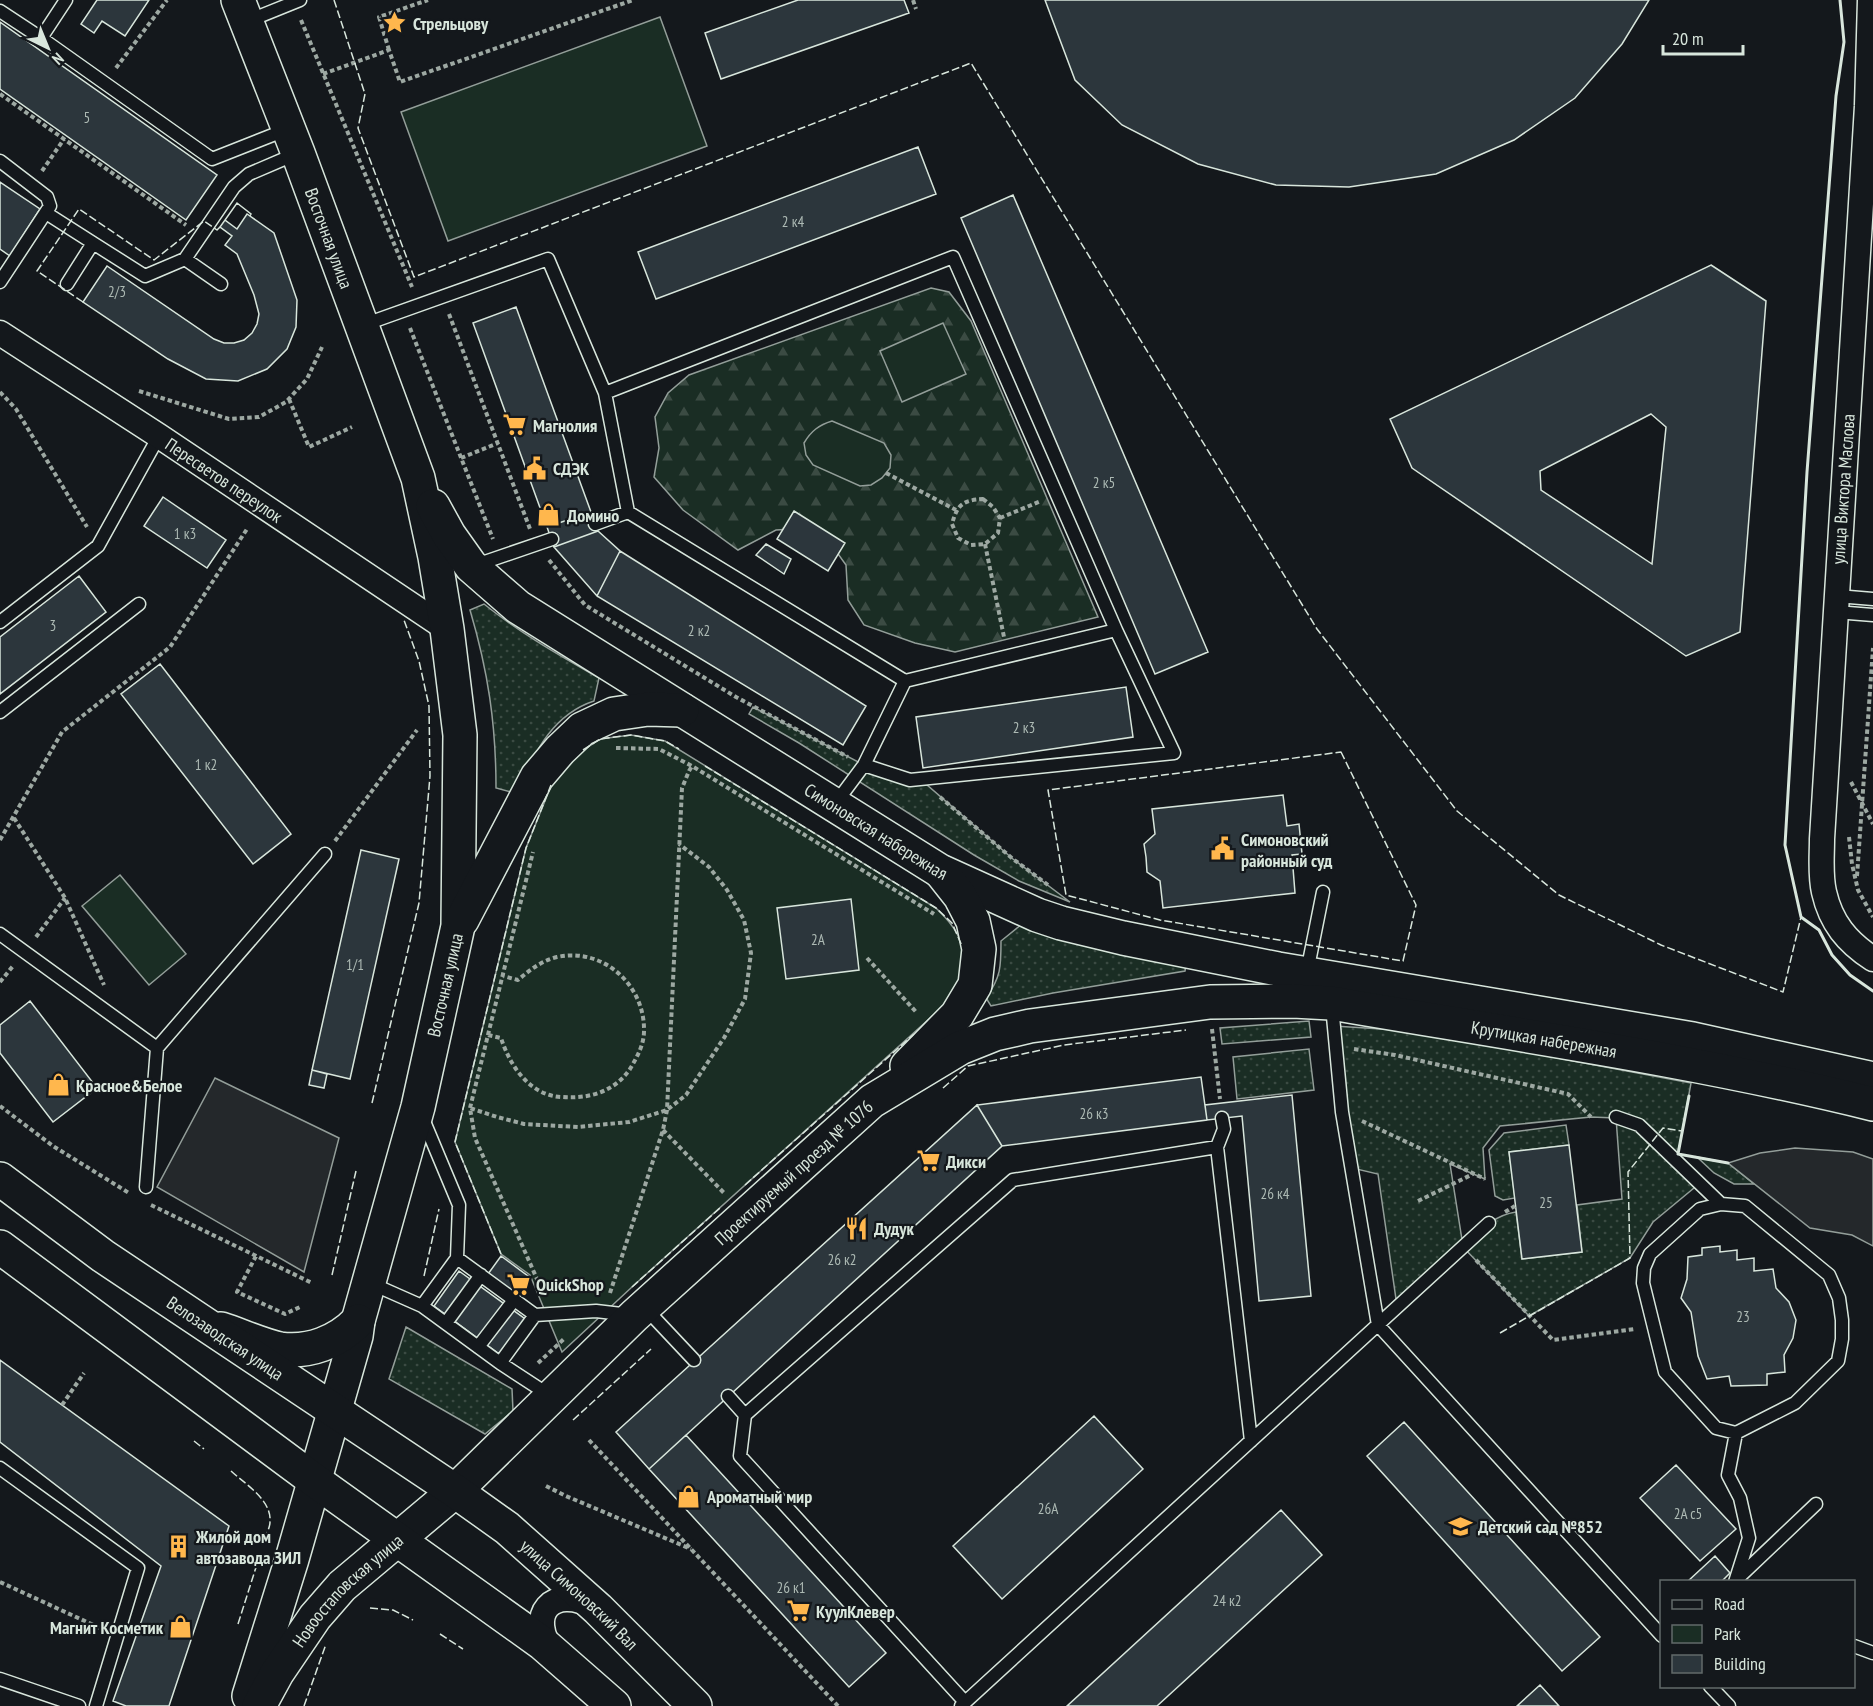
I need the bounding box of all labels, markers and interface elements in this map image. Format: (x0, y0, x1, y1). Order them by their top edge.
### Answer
place icon: Стрельцову (382, 10, 408, 36)
place label: Стрельцову (413, 12, 489, 35)
north arrow (18, 18, 78, 78)
scale bar (1663, 18, 1742, 56)
text: 20 m (1672, 27, 1704, 50)
text: N (48, 49, 68, 69)
house number: 5 (84, 108, 90, 127)
street label: Восточная улица (300, 185, 358, 292)
house number: 2 к4 (782, 212, 804, 231)
house number: 2/3 (108, 282, 126, 301)
supermarket icon: Магнолия (502, 412, 528, 438)
street label: улица Виктора Маслова (1826, 413, 1860, 565)
place label: Магнолия (533, 414, 597, 437)
street label: Пересветов переулок (161, 432, 287, 527)
public building icon: СДЭК (522, 455, 548, 481)
place label: СДЭК (553, 457, 590, 480)
house number: 2 к5 (1093, 473, 1115, 492)
shop icon: Домино (536, 502, 562, 528)
place label: Домино (567, 504, 619, 527)
house number: 1 к3 (174, 524, 196, 543)
house number: 3 (50, 616, 56, 635)
house number: 2 к2 (688, 621, 710, 640)
house number: 2 к3 (1013, 718, 1035, 737)
house number: 1 к2 (195, 755, 217, 774)
street label: Симоновская набережная (800, 778, 951, 884)
place label: Симоновский районный суд (1241, 828, 1333, 872)
public building icon: Симоновский районный суд (1210, 836, 1236, 862)
house number: 2А (811, 930, 826, 949)
street label: Восточная улица (422, 931, 468, 1039)
house number: 1/1 (346, 955, 364, 974)
street label: Крутицкая набережная (1470, 1015, 1619, 1062)
shop icon: Красное&Белое (45, 1072, 71, 1098)
place label: Красное&Белое (76, 1074, 183, 1097)
street label: Проектируемый проезд № 1076 (709, 1095, 877, 1250)
house number: 26 к3 (1079, 1104, 1109, 1123)
supermarket icon: Дикси (915, 1148, 941, 1174)
place label: Дикси (946, 1150, 986, 1173)
house number: 26 к4 (1260, 1184, 1290, 1203)
house number: 25 (1539, 1193, 1553, 1212)
restaurant icon: Дудук (843, 1215, 869, 1241)
place label: Дудук (874, 1217, 914, 1240)
house number: 26 к2 (827, 1250, 857, 1269)
supermarket icon: QuickShop (505, 1271, 531, 1297)
place label: QuickShop (536, 1273, 604, 1296)
street label: Велозаводская улица (163, 1291, 288, 1385)
house number: 23 (1736, 1307, 1750, 1326)
shop icon: Ароматный мир (676, 1483, 702, 1509)
place label: Ароматный мир (706, 1485, 812, 1508)
house number: 26А (1038, 1499, 1059, 1518)
house number: 2А с5 (1674, 1504, 1702, 1523)
school or university icon: Детский сад №852 (1447, 1513, 1473, 1539)
place label: Детский сад №852 (1478, 1515, 1603, 1538)
place label: Жилой дом автозавода ЗИЛ (195, 1525, 301, 1569)
street label: Новоостаповская улица (287, 1528, 407, 1651)
building icon: Жилой дом автозавода ЗИЛ (165, 1533, 191, 1559)
street label: улица Симоновский Вал (516, 1534, 644, 1655)
house number: 26 к1 (776, 1578, 806, 1597)
legend (1660, 1580, 1855, 1688)
house number: 24 к2 (1212, 1591, 1242, 1610)
text: Road (1714, 1592, 1745, 1615)
supermarket icon: КуулКлевер (785, 1598, 811, 1624)
place label: КуулКлевер (816, 1600, 895, 1623)
shop icon: Магнит Косметик (168, 1614, 194, 1640)
place label: Магнит Косметик (50, 1616, 164, 1639)
text: Park (1714, 1622, 1741, 1645)
text: Building (1714, 1652, 1766, 1675)

